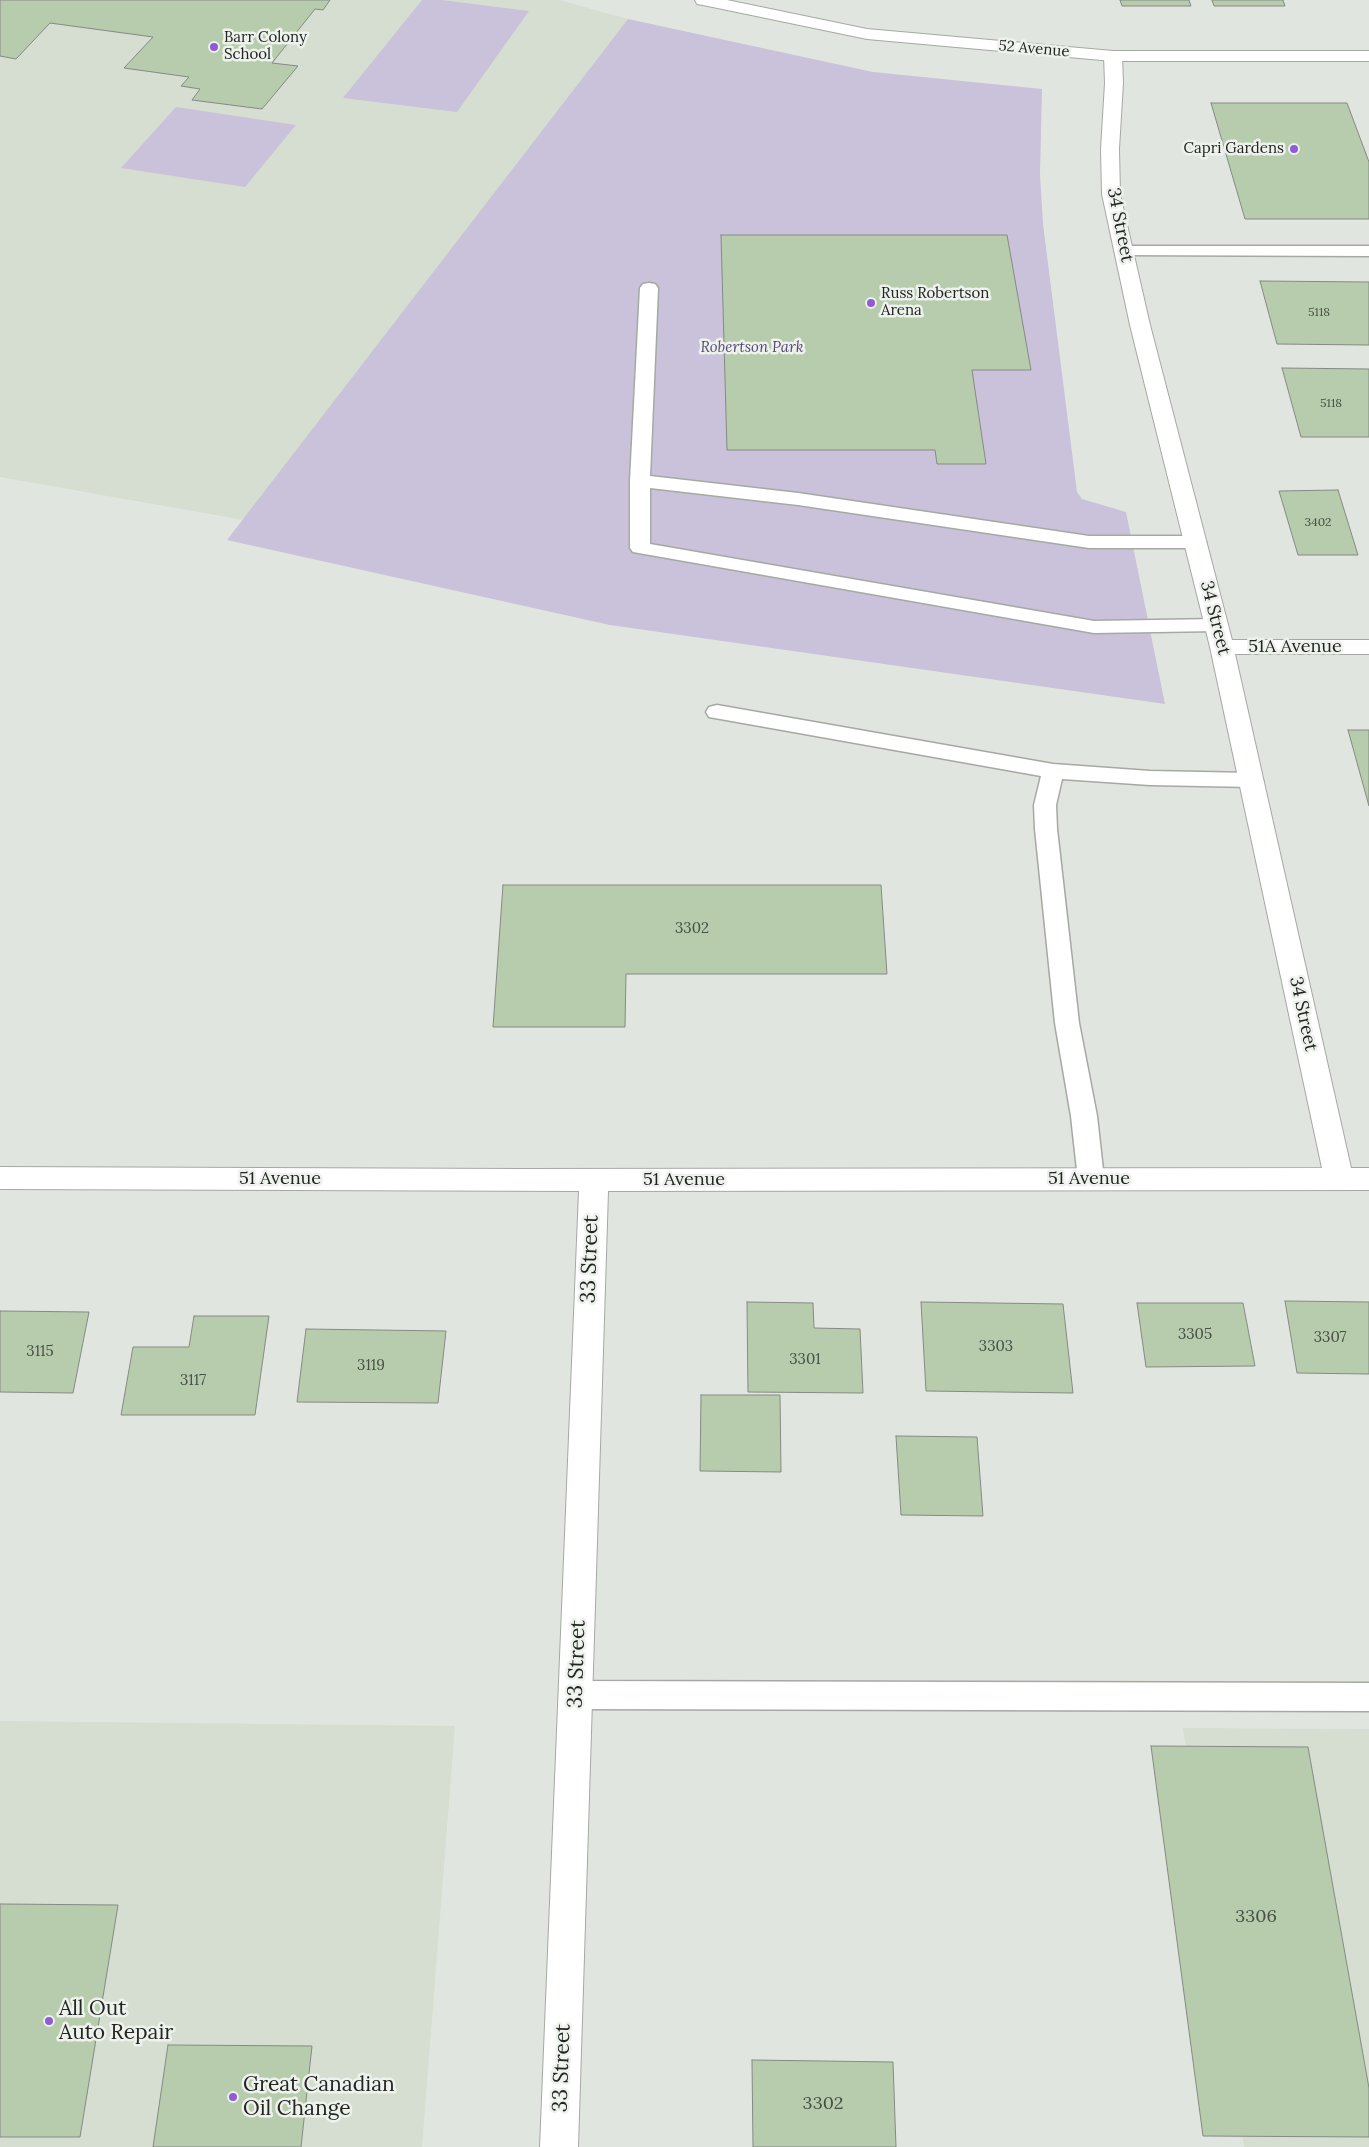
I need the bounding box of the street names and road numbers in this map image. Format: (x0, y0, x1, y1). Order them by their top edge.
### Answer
street label: 52 Avenue (998, 37, 1070, 61)
street label: 34 Street (1102, 186, 1138, 264)
street label: 34 Street (1195, 579, 1235, 657)
street label: 51A Avenue (1248, 636, 1342, 658)
street label: 34 Street (1285, 975, 1321, 1053)
street label: 51 Avenue (239, 1168, 321, 1190)
street label: 51 Avenue (1048, 1168, 1130, 1190)
street label: 51 Avenue (643, 1169, 725, 1191)
street label: 33 Street (576, 1214, 604, 1304)
street label: 33 Street (563, 1619, 591, 1709)
street label: 33 Street (548, 2023, 576, 2113)

